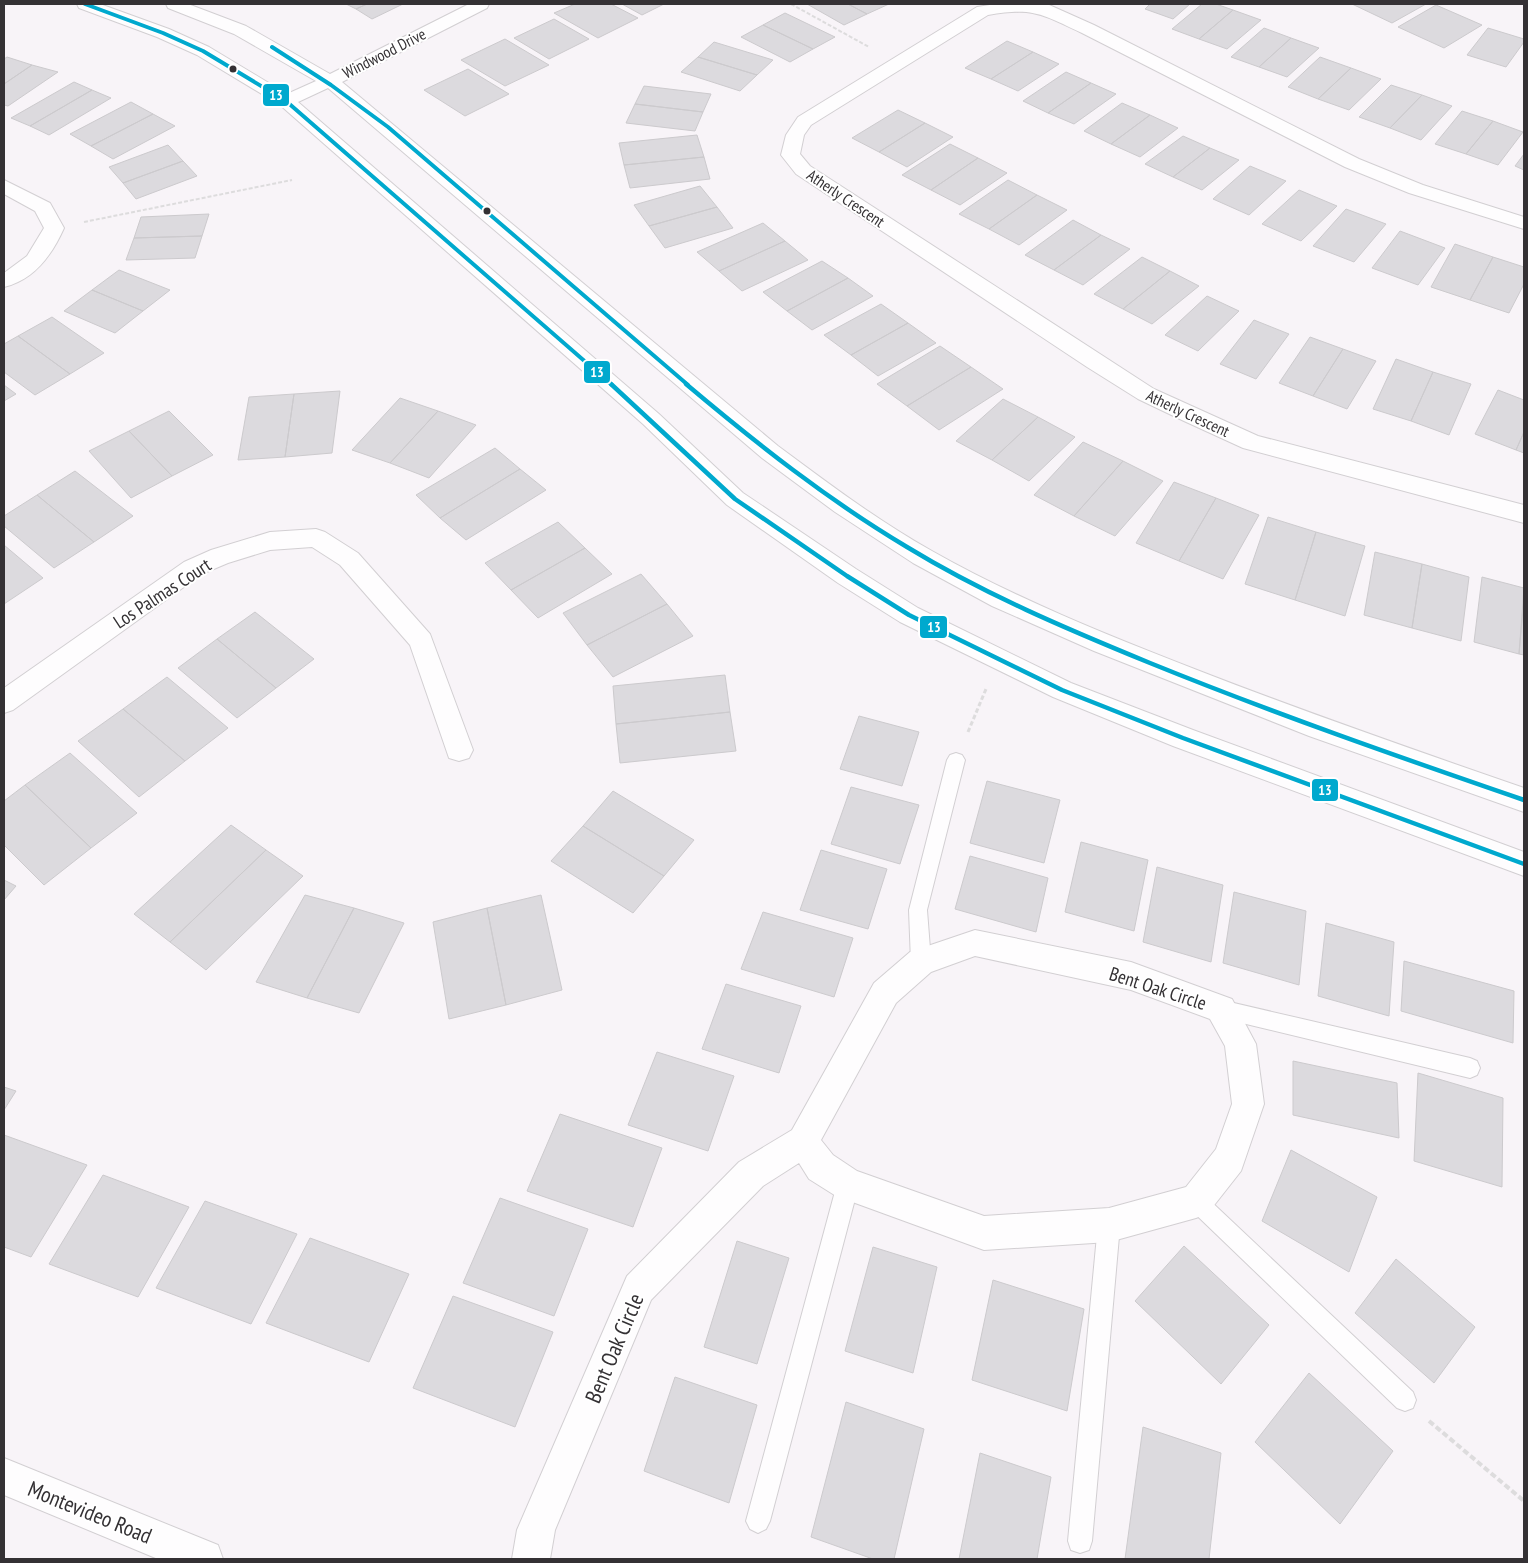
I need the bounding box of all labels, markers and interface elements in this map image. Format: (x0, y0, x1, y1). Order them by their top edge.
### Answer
street label: Windwood Drive (339, 24, 429, 82)
unlabelled marker (228, 64, 238, 74)
line badge: 13 (262, 83, 290, 107)
text: 13 (269, 86, 283, 104)
street label: Atherly Crescent (803, 165, 889, 232)
unlabelled marker (482, 206, 492, 216)
line badge: 13 (583, 360, 611, 384)
text: 13 (590, 363, 604, 381)
street label: Atherly Crescent (1143, 385, 1233, 441)
street label: Los Palmas Court (109, 552, 216, 633)
line badge: 13 (919, 615, 948, 639)
text: 13 (927, 618, 941, 636)
line badge: 13 (1311, 778, 1339, 802)
text: 13 (1318, 781, 1332, 799)
street label: Bent Oak Circle (1107, 961, 1210, 1015)
street label: Bent Oak Circle (578, 1289, 650, 1407)
street label: Montevideo Road (24, 1474, 156, 1550)

